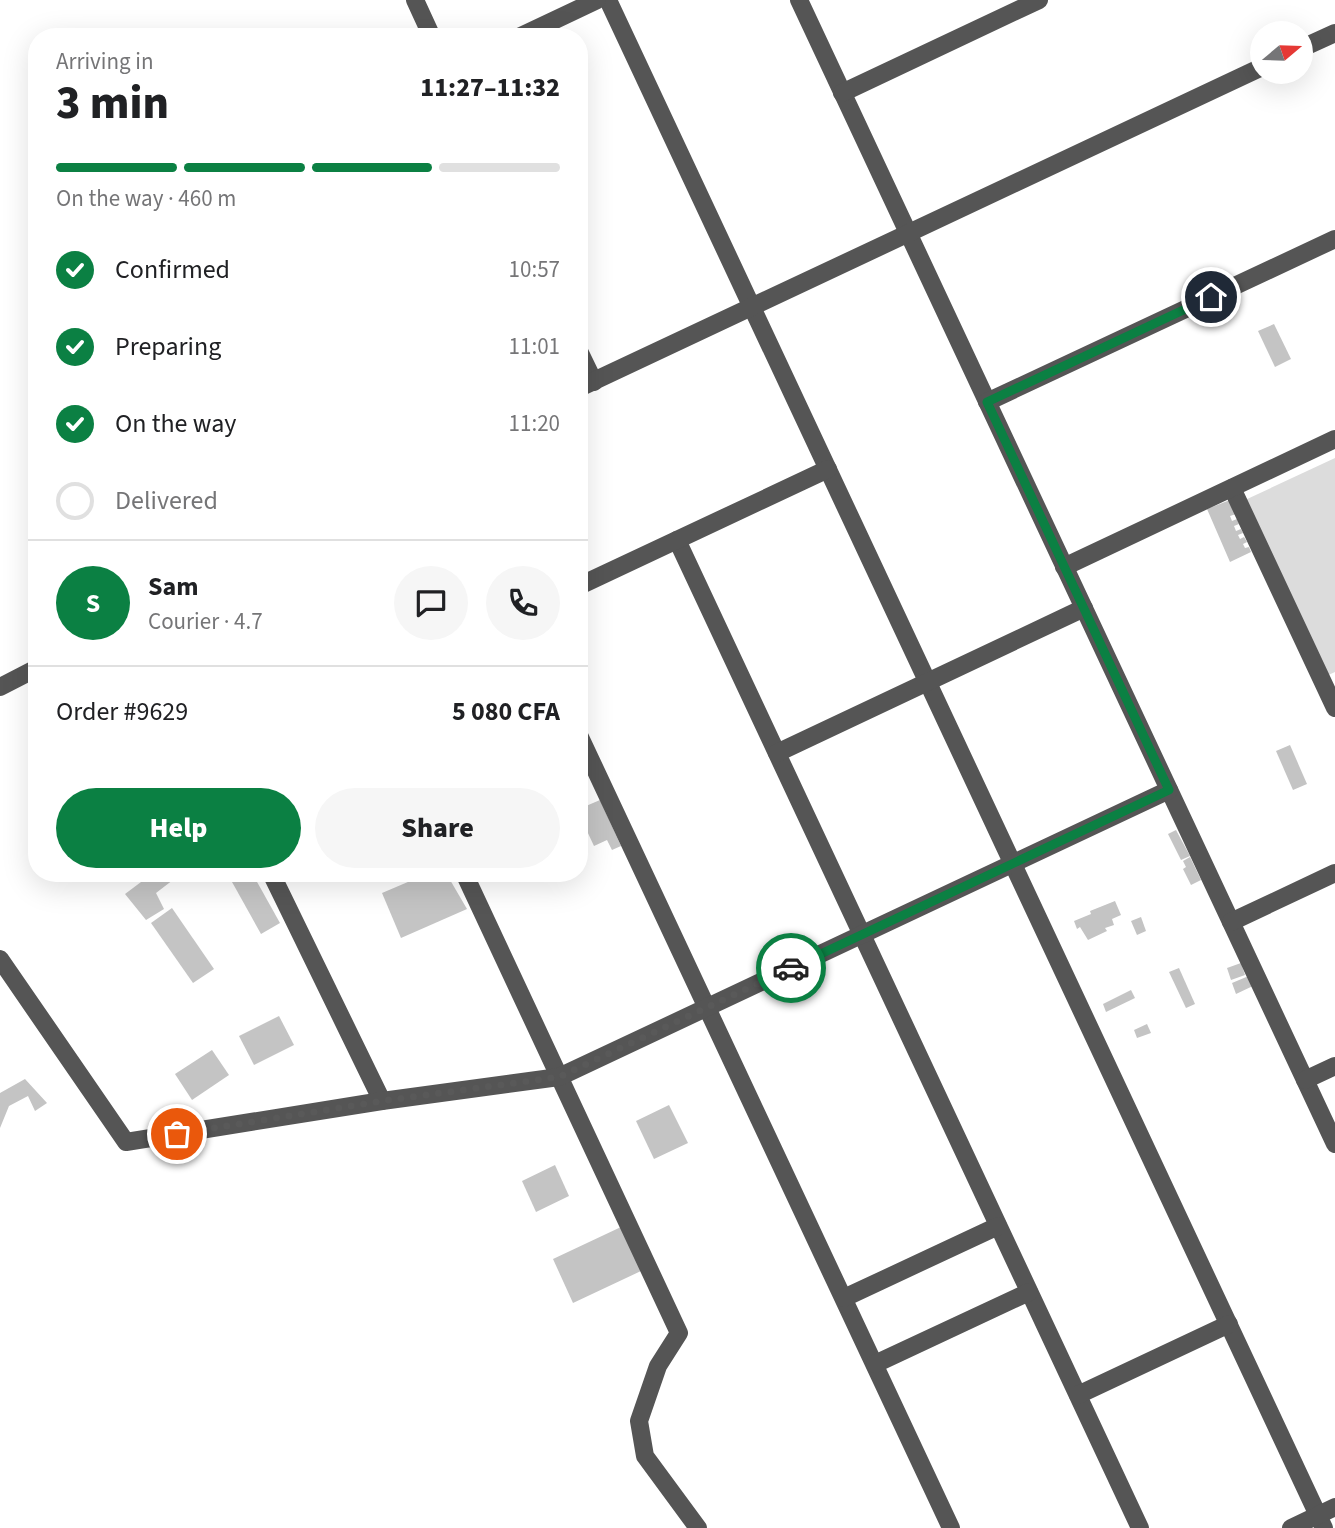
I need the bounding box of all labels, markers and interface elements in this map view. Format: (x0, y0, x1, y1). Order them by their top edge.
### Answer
north arrow (1250, 21, 1312, 84)
map controls (1250, 21, 1313, 84)
text: Arriving in (56, 45, 154, 78)
text: 11:27–11:32 (420, 69, 560, 106)
text: 3 min (56, 71, 169, 136)
text: On the way · 460 m (56, 182, 236, 215)
icon: check (56, 251, 94, 289)
text: Confirmed (115, 251, 230, 288)
text: 10:57 (509, 253, 560, 286)
pin (1181, 267, 1241, 327)
icon: home (1192, 278, 1230, 316)
icon: check (56, 328, 94, 366)
text: Preparing (115, 328, 221, 365)
text: 11:01 (509, 330, 560, 363)
icon: check (56, 405, 94, 443)
text: On the way (115, 405, 236, 442)
text: 11:20 (509, 407, 560, 440)
text: Delivered (115, 482, 218, 519)
button: chat (394, 566, 468, 640)
button: phone (486, 566, 560, 640)
text: Sam (148, 568, 198, 605)
text: S (86, 585, 100, 622)
text: Courier · 4.7 (148, 605, 263, 638)
text: Order #9629 (56, 693, 188, 730)
text: 5 080 CFA (452, 693, 560, 730)
button: Help (56, 788, 301, 868)
button: Share (315, 788, 560, 868)
courier (756, 933, 826, 1003)
icon: car (772, 949, 810, 987)
pin (147, 1104, 207, 1164)
icon: bag (158, 1115, 196, 1153)

